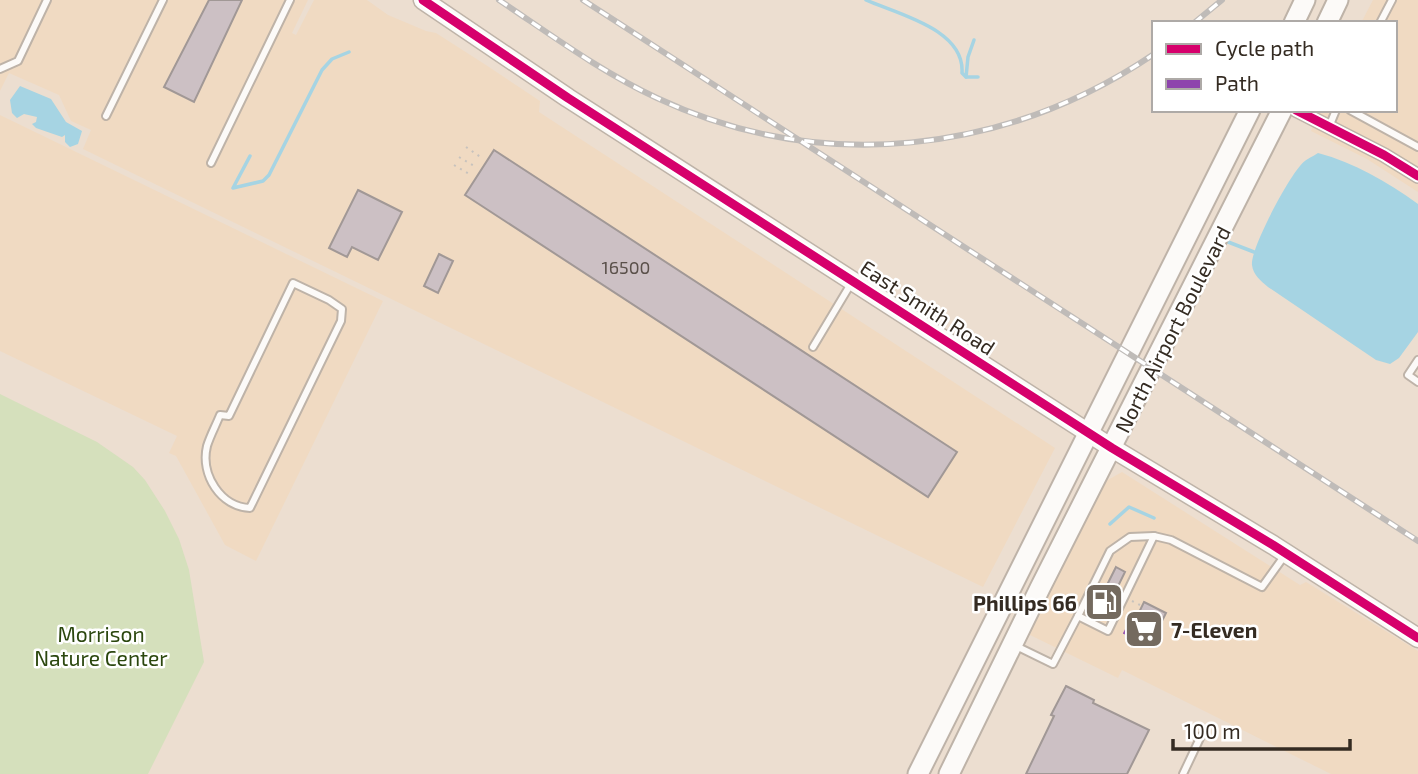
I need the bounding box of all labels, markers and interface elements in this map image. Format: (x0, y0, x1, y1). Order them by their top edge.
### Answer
legend (1152, 21, 1397, 112)
text: Cycle path (1215, 35, 1314, 60)
text: Path (1215, 70, 1259, 95)
street label: North Airport Boulevard (1109, 221, 1235, 437)
street label: East Smith Road (856, 254, 1000, 360)
house number: 16500 (602, 256, 650, 278)
fuel station icon: Phillips 66 (1083, 581, 1125, 623)
place label: Phillips 66 (973, 590, 1077, 615)
supermarket icon: 7-Eleven (1123, 608, 1165, 650)
place label: 7-Eleven (1171, 617, 1257, 642)
park label: Morrison Nature Center (34, 621, 168, 670)
scale bar (1173, 708, 1350, 752)
text: 100 m (1184, 718, 1241, 743)

